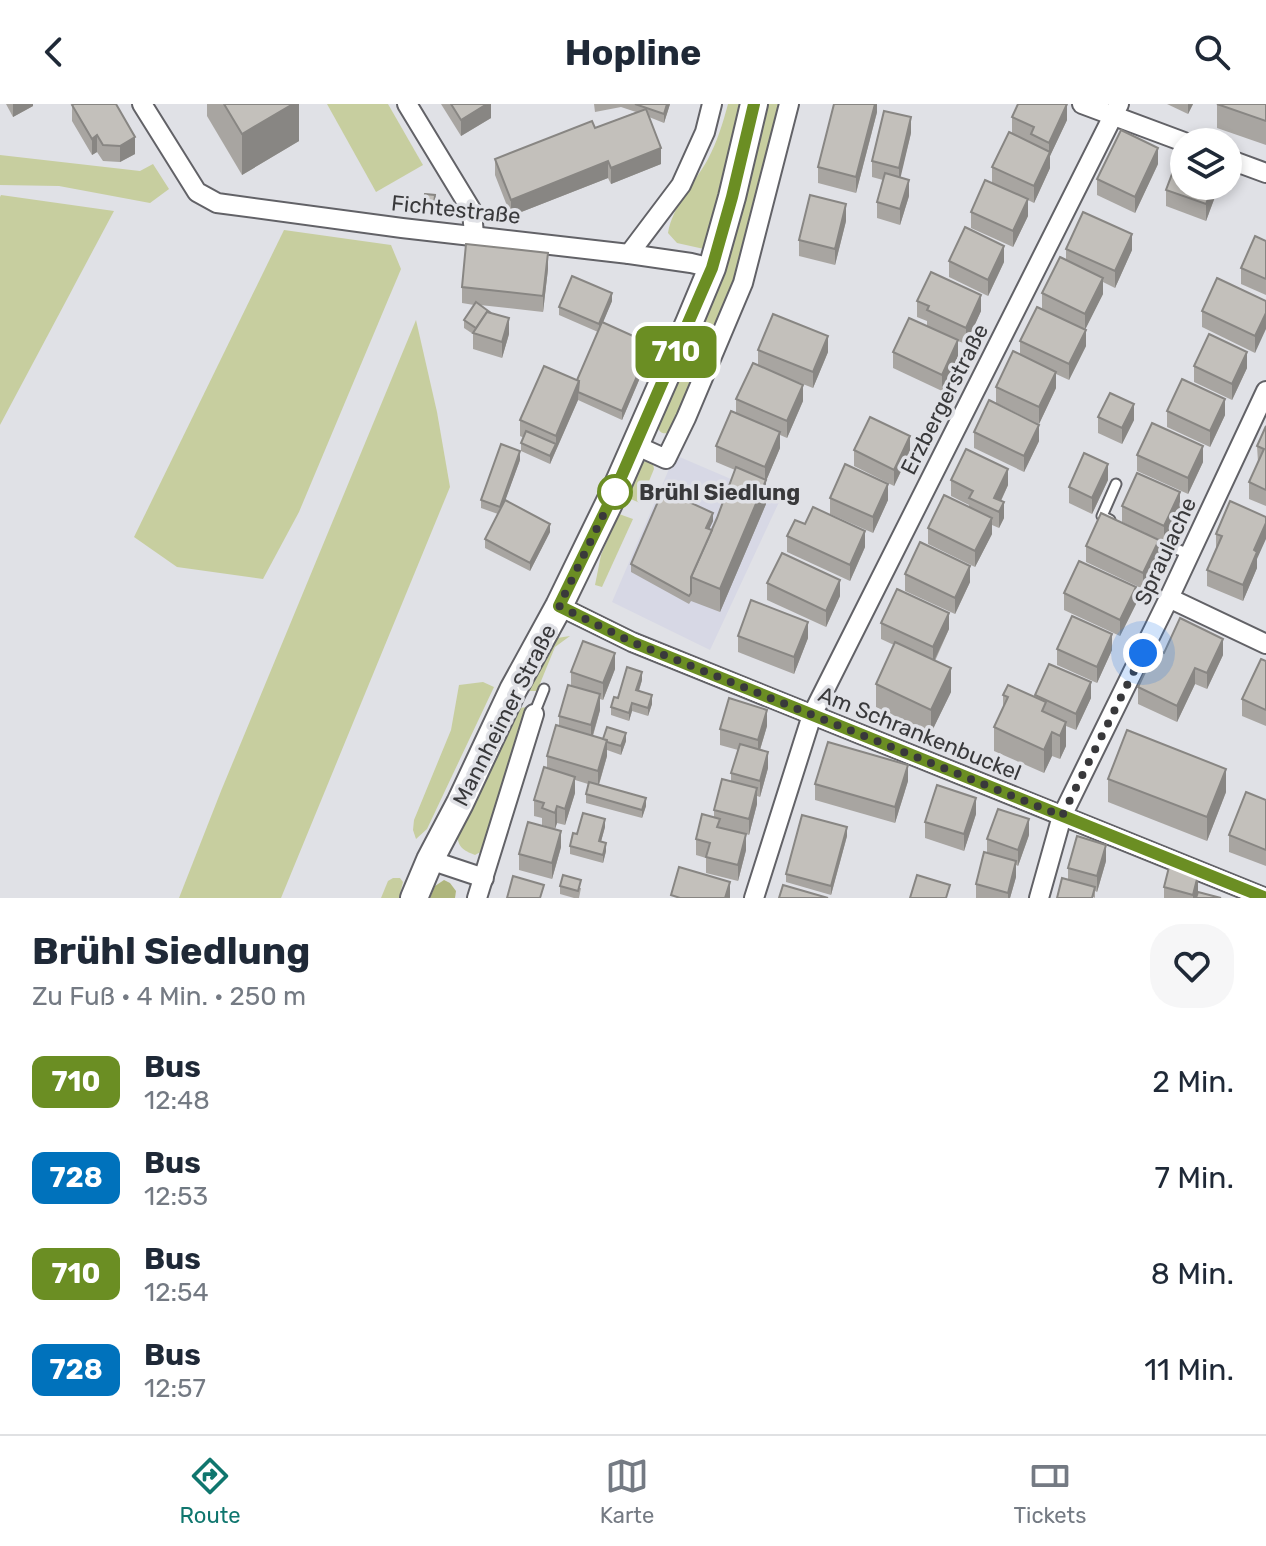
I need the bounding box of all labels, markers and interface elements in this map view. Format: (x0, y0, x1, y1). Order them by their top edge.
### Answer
icon: back (32, 30, 76, 74)
icon: search (1190, 30, 1234, 74)
text: Hopline (565, 31, 701, 74)
map controls (1170, 128, 1242, 200)
button: layers (1170, 128, 1242, 200)
street label: Fichtestraße (390, 189, 522, 230)
street label: Erzbergerstraße (895, 319, 994, 479)
line badge: 710 (630, 326, 722, 378)
text: 710 (651, 335, 701, 368)
marker: Brühl Siedlung (598, 475, 632, 509)
place label: Brühl Siedlung (639, 479, 800, 506)
street label: Spraulache (1129, 493, 1202, 609)
street label: Mannheimer Straße (447, 620, 562, 811)
your location (1123, 633, 1163, 673)
street label: Am Schrankenbuckel (815, 680, 1025, 786)
button: heart (1150, 924, 1234, 1008)
text: Brühl Siedlung (32, 928, 310, 974)
text: Zu Fuß · 4 Min. · 250 m (32, 981, 306, 1012)
text: Bus (144, 1049, 201, 1085)
text: 2 Min. (1152, 1064, 1234, 1100)
text: 710 (51, 1065, 101, 1098)
text: 12:48 (144, 1085, 210, 1116)
text: Bus (144, 1145, 201, 1181)
text: 7 Min. (1154, 1160, 1234, 1196)
text: 728 (49, 1161, 103, 1194)
text: 12:53 (144, 1181, 208, 1212)
text: Bus (144, 1241, 201, 1277)
text: 8 Min. (1151, 1256, 1234, 1292)
text: 710 (51, 1257, 101, 1290)
text: 12:54 (144, 1277, 209, 1308)
text: Bus (144, 1337, 201, 1373)
text: 11 Min. (1144, 1352, 1234, 1388)
text: 728 (49, 1353, 103, 1386)
text: 12:57 (144, 1373, 206, 1404)
tab: Route (180, 1454, 241, 1529)
tab: Karte (600, 1454, 654, 1529)
tab: Tickets (1013, 1454, 1086, 1529)

